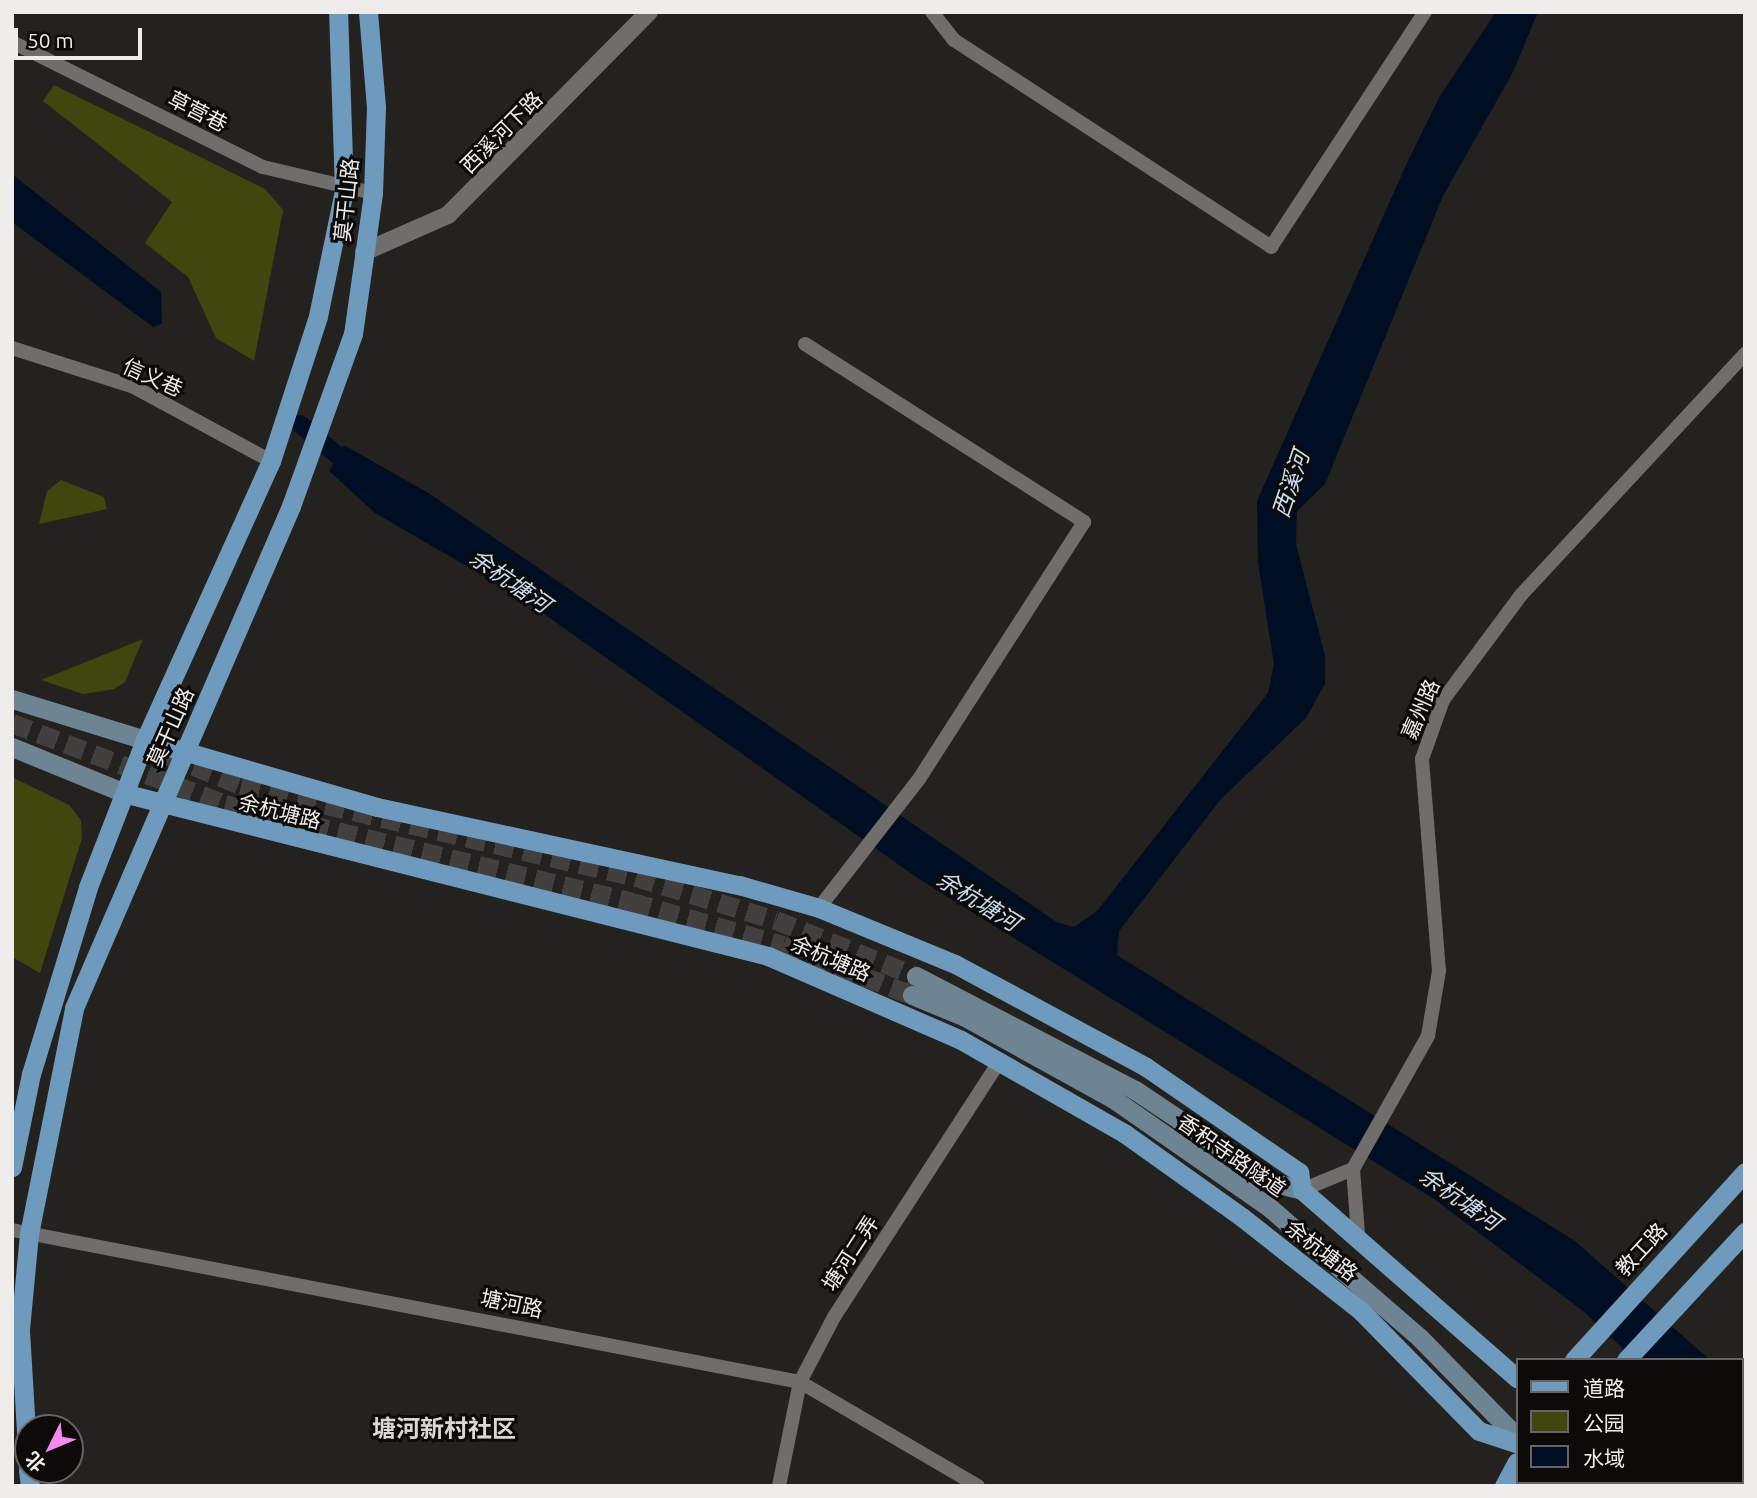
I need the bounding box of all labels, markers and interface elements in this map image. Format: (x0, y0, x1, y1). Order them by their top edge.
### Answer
scale bar (18, 14, 145, 58)
text: 50 m (27, 28, 74, 52)
street label: 草营巷 (164, 85, 232, 137)
street label: 西溪河下路 (455, 86, 547, 178)
street label: 莫干山路 (329, 157, 363, 243)
street label: 信义巷 (119, 353, 187, 401)
water label: 西溪河 (1267, 447, 1315, 521)
water label: 余杭塘河 (464, 543, 556, 619)
street label: 嘉州路 (1396, 675, 1444, 743)
street label: 莫干山路 (141, 684, 199, 770)
street label: 余杭塘路 (236, 789, 324, 833)
water label: 余杭塘河 (932, 865, 1024, 937)
street label: 余杭塘路 (787, 930, 875, 986)
street label: 香积寺路隧道 (1173, 1109, 1291, 1201)
water label: 余杭塘河 (1414, 1161, 1506, 1237)
street label: 塘河二弄 (817, 1211, 883, 1295)
street label: 余杭塘路 (1281, 1214, 1363, 1286)
street label: 教工路 (1610, 1217, 1672, 1281)
street label: 塘河路 (479, 1284, 545, 1322)
legend (1516, 1358, 1743, 1484)
text: 道路 (1583, 1376, 1625, 1400)
text: 公园 (1583, 1411, 1625, 1435)
north arrow (14, 1414, 84, 1484)
district label: 塘河新村社区 (372, 1415, 516, 1443)
text: 水域 (1583, 1446, 1625, 1470)
text: 北 (21, 1448, 50, 1476)

